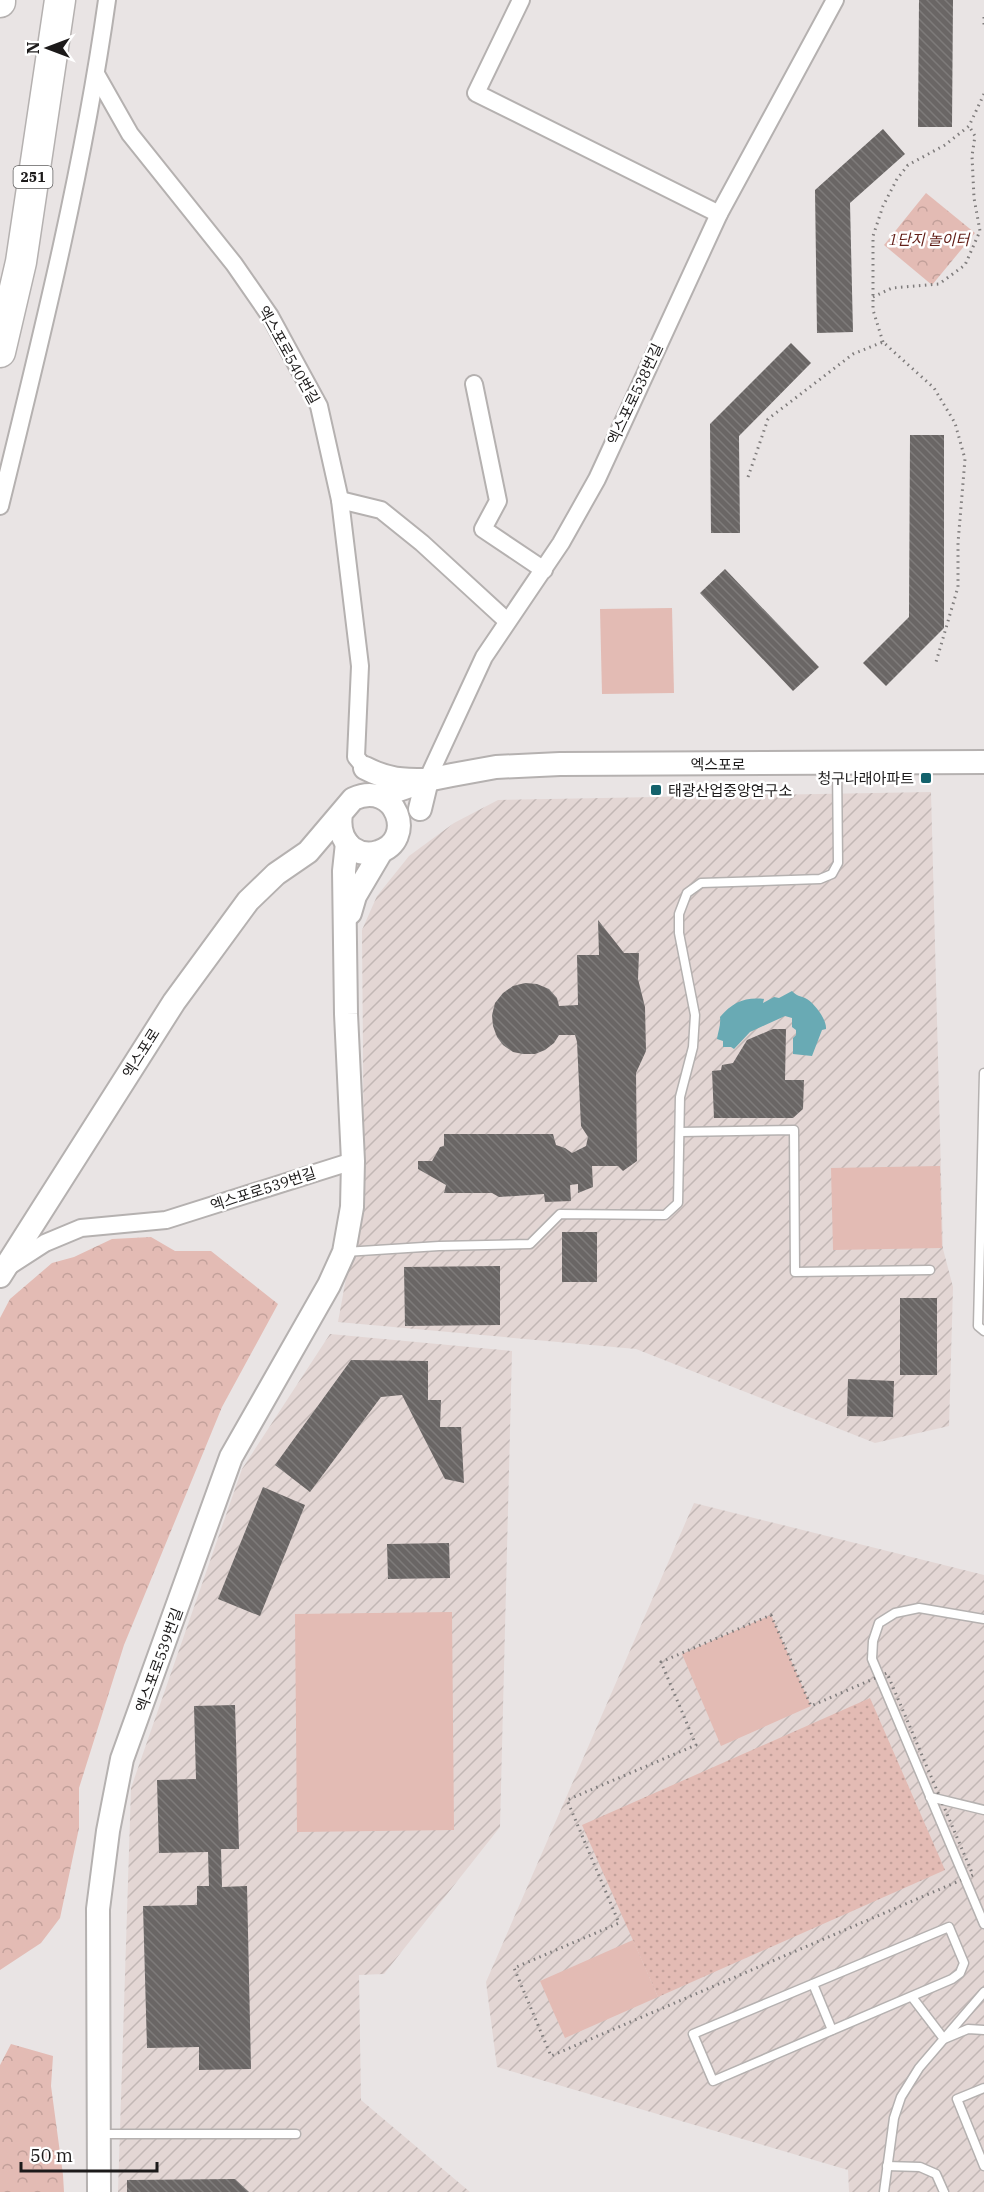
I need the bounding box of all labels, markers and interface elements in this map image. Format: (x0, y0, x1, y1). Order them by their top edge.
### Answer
north arrow (18, 18, 78, 78)
text: N (23, 42, 43, 54)
road number: 251 (14, 166, 52, 188)
park label: 1단지 놀이터 (889, 230, 971, 249)
street label: 엑스포로540번길 (254, 302, 324, 408)
street label: 엑스포로538번길 (603, 340, 667, 448)
street label: 엑스포로 (690, 755, 746, 774)
place label: 청구나래아파트 (817, 769, 914, 788)
marker: 청구나래아파트 (919, 771, 933, 785)
place label: 태광산업중앙연구소 (668, 781, 792, 800)
marker: 태광산업중앙연구소 (649, 783, 663, 797)
street label: 엑스포로 (118, 1025, 164, 1081)
street label: 엑스포로539번길 (208, 1163, 318, 1215)
street label: 엑스포로539번길 (131, 1605, 187, 1715)
scale bar (21, 2135, 158, 2173)
text: 50 m (30, 2144, 73, 2167)

